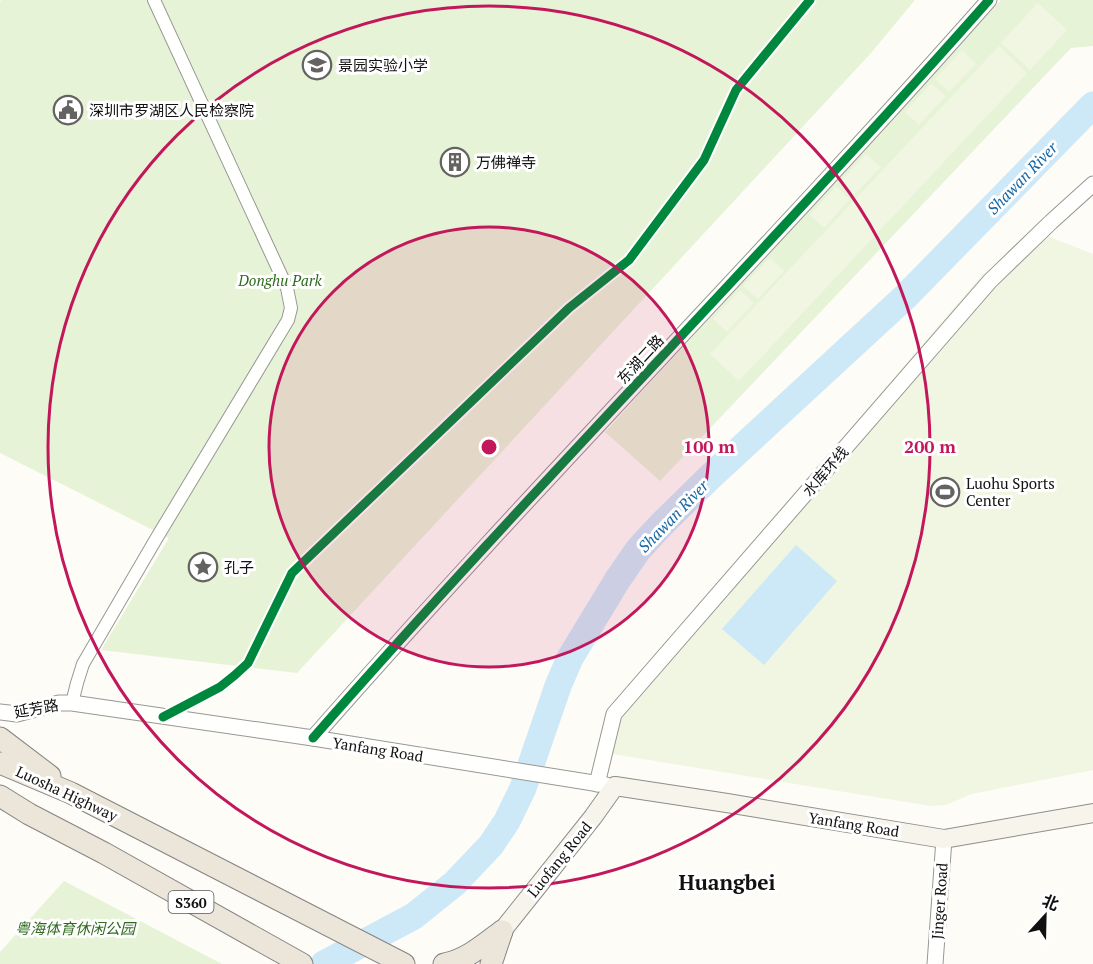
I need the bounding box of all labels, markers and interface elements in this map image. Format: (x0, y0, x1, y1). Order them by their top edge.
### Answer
school or university icon: 景园实验小学 (301, 49, 333, 81)
place label: 景园实验小学 (338, 55, 428, 75)
public building icon: 深圳市罗湖区人民检察院 (52, 94, 84, 126)
place label: 深圳市罗湖区人民检察院 (89, 100, 254, 120)
water label: Shawan River (982, 136, 1063, 219)
building icon: 万佛禅寺 (439, 146, 471, 178)
place label: 万佛禅寺 (476, 152, 536, 172)
park label: Donghu Park (237, 270, 322, 290)
street label: 东湖二路 (612, 330, 668, 388)
text: 100 m (683, 434, 735, 458)
text: 200 m (904, 434, 956, 458)
centre of rings (479, 437, 499, 457)
street label: 水库环线 (798, 442, 852, 500)
place label: Luohu Sports Center (966, 473, 1055, 510)
water label: Shawan River (633, 474, 714, 557)
sports icon: Luohu Sports Center (929, 476, 961, 508)
place icon: 孔子 (187, 551, 219, 583)
place label: 孔子 (224, 557, 254, 577)
street label: 延芳路 (12, 694, 60, 722)
street label: Yanfang Road (331, 732, 425, 766)
street label: Luosha Highway (13, 761, 121, 825)
street label: Yanfang Road (807, 807, 901, 841)
street label: Luofang Road (522, 817, 596, 901)
street label: Jinger Road (926, 862, 952, 940)
district label: Huangbei (679, 868, 775, 896)
north arrow (1015, 886, 1075, 946)
text: 北 (1039, 889, 1062, 915)
road number: S360 (168, 891, 213, 913)
park label: 粤海体育休闲公园 (15, 918, 137, 938)

